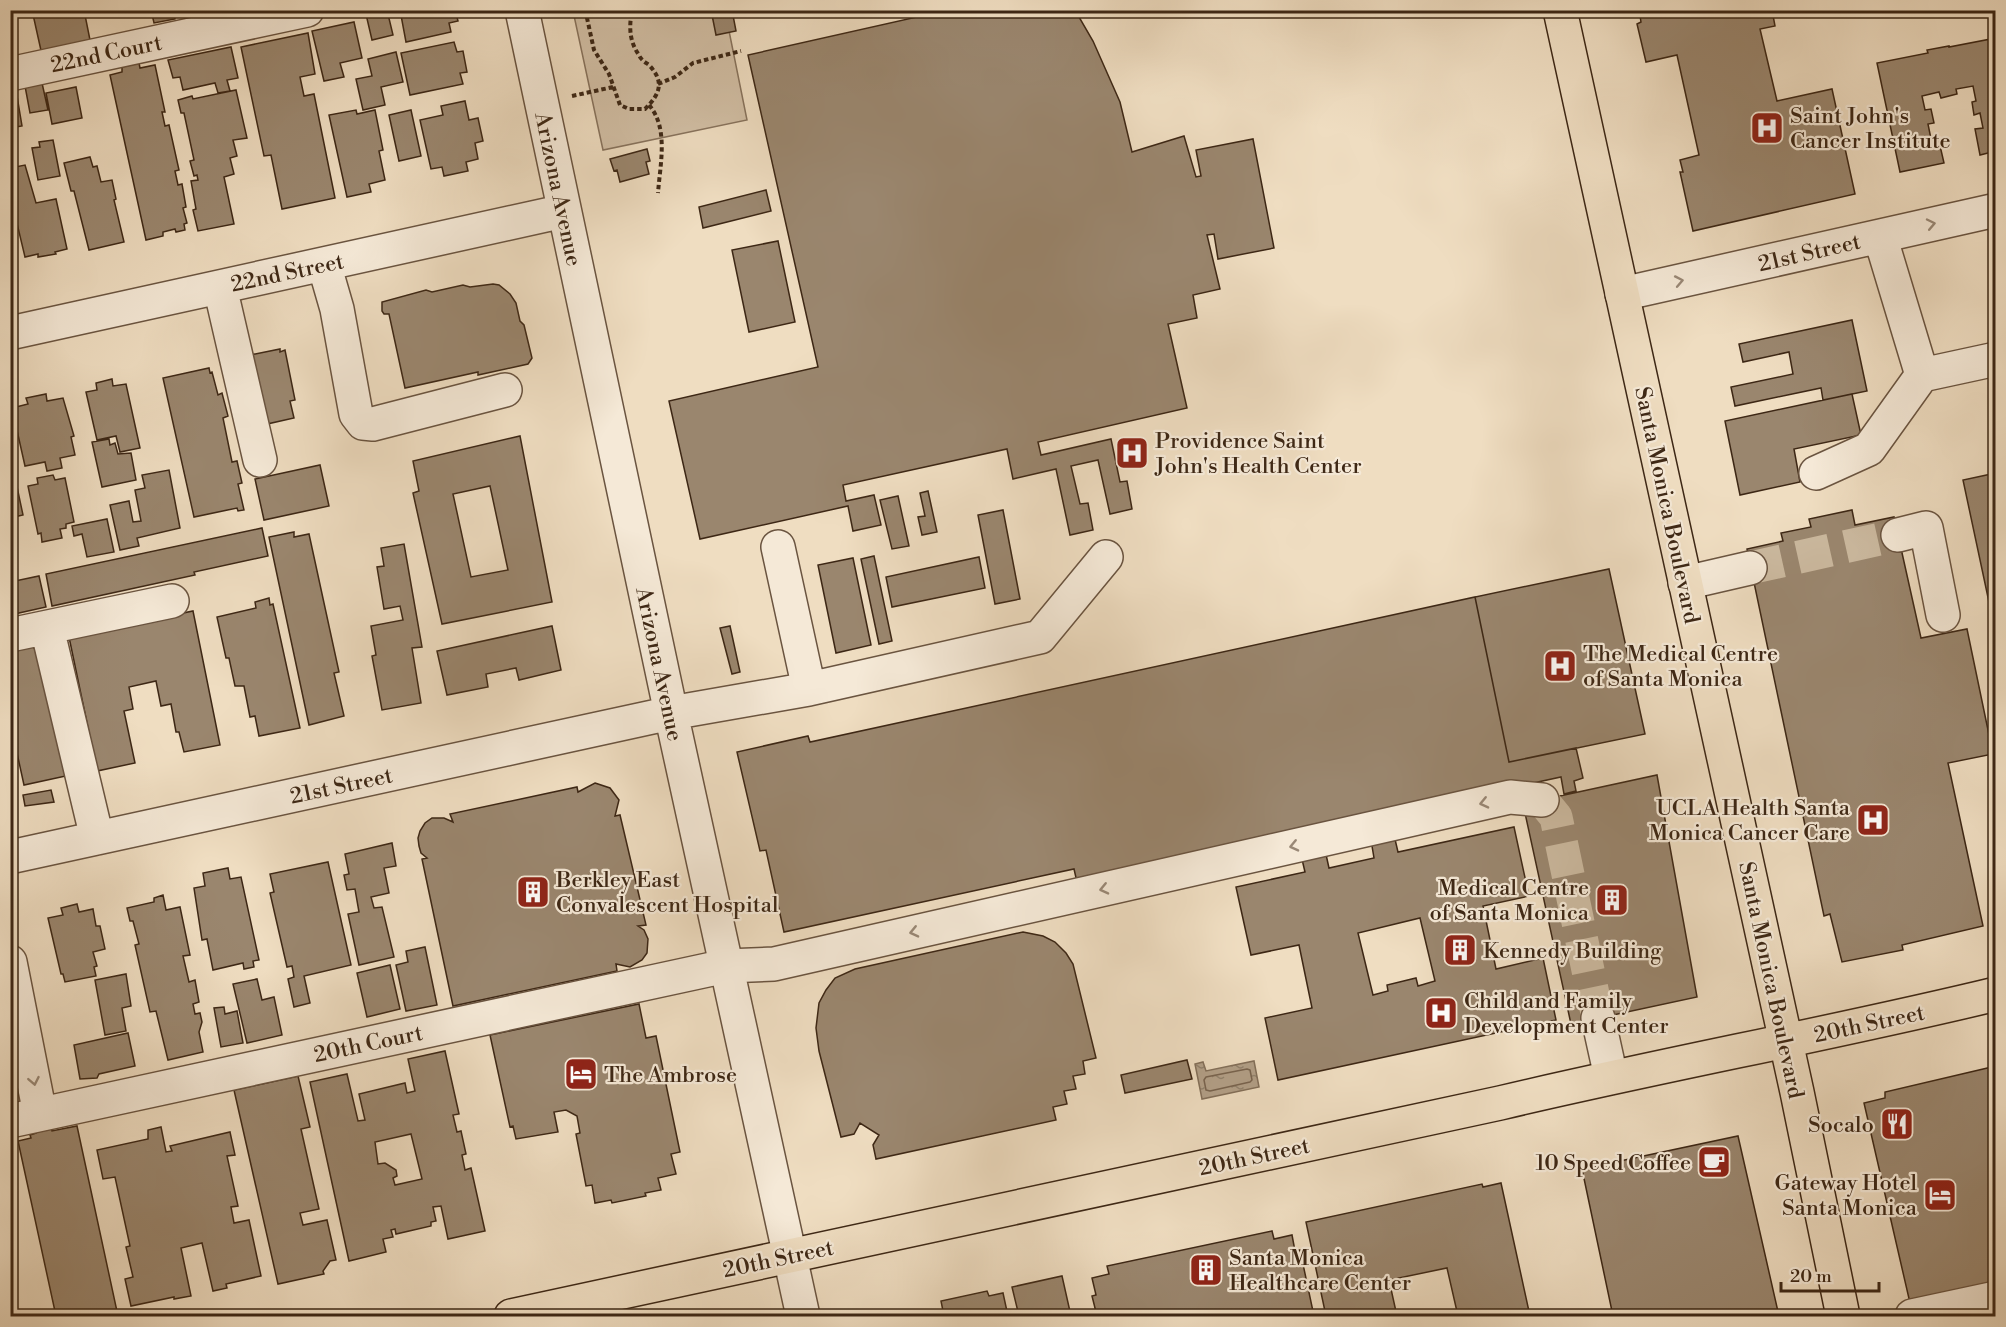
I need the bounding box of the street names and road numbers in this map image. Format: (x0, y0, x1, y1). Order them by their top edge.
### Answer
street label: 22nd Court (48, 29, 165, 79)
street label: Arizona Avenue (528, 109, 587, 269)
street label: 21st Street (1756, 229, 1863, 278)
street label: 22nd Street (228, 248, 347, 299)
street label: Santa Monica Boulevard (1628, 384, 1705, 627)
street label: Arizona Avenue (629, 584, 688, 744)
street label: 21st Street (288, 762, 395, 811)
street label: Santa Monica Boulevard (1732, 859, 1809, 1102)
street label: 20th Street (1811, 1000, 1927, 1049)
street label: 20th Court (311, 1020, 425, 1069)
street label: 20th Street (1196, 1133, 1312, 1182)
street label: 20th Street (720, 1235, 836, 1284)

